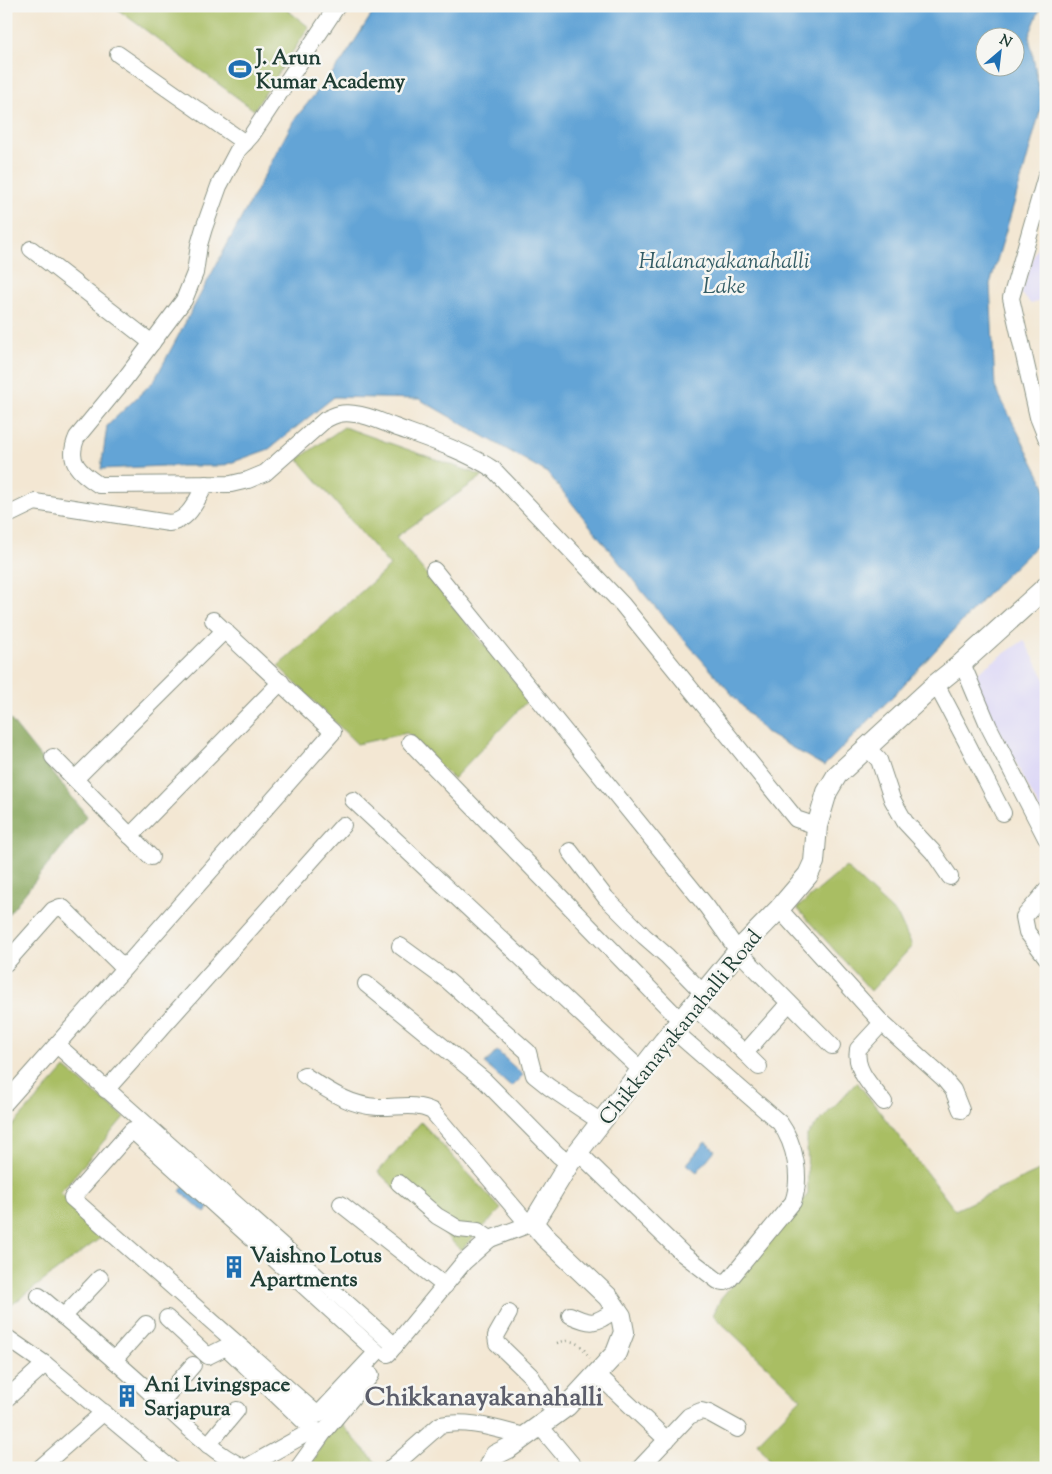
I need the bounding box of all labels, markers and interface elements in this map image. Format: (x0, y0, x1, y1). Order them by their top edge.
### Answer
north arrow (974, 28, 1024, 78)
text: N (996, 31, 1015, 54)
place label: J. Arun Kumar Academy (254, 44, 406, 98)
sports icon: J. Arun Kumar Academy (227, 56, 253, 82)
water label: Halanayakanahalli Lake (639, 247, 809, 304)
street label: Chikkanayakanahalli Road (593, 924, 770, 1133)
place label: Vaishno Lotus Apartments (250, 1242, 382, 1296)
building icon: Vaishno Lotus Apartments (221, 1254, 247, 1280)
place label: Ani Livingspace Sarjapura (144, 1371, 291, 1425)
district label: Chikkanayakanahalli (365, 1380, 604, 1417)
building icon: Ani Livingspace Sarjapura (114, 1383, 140, 1409)

